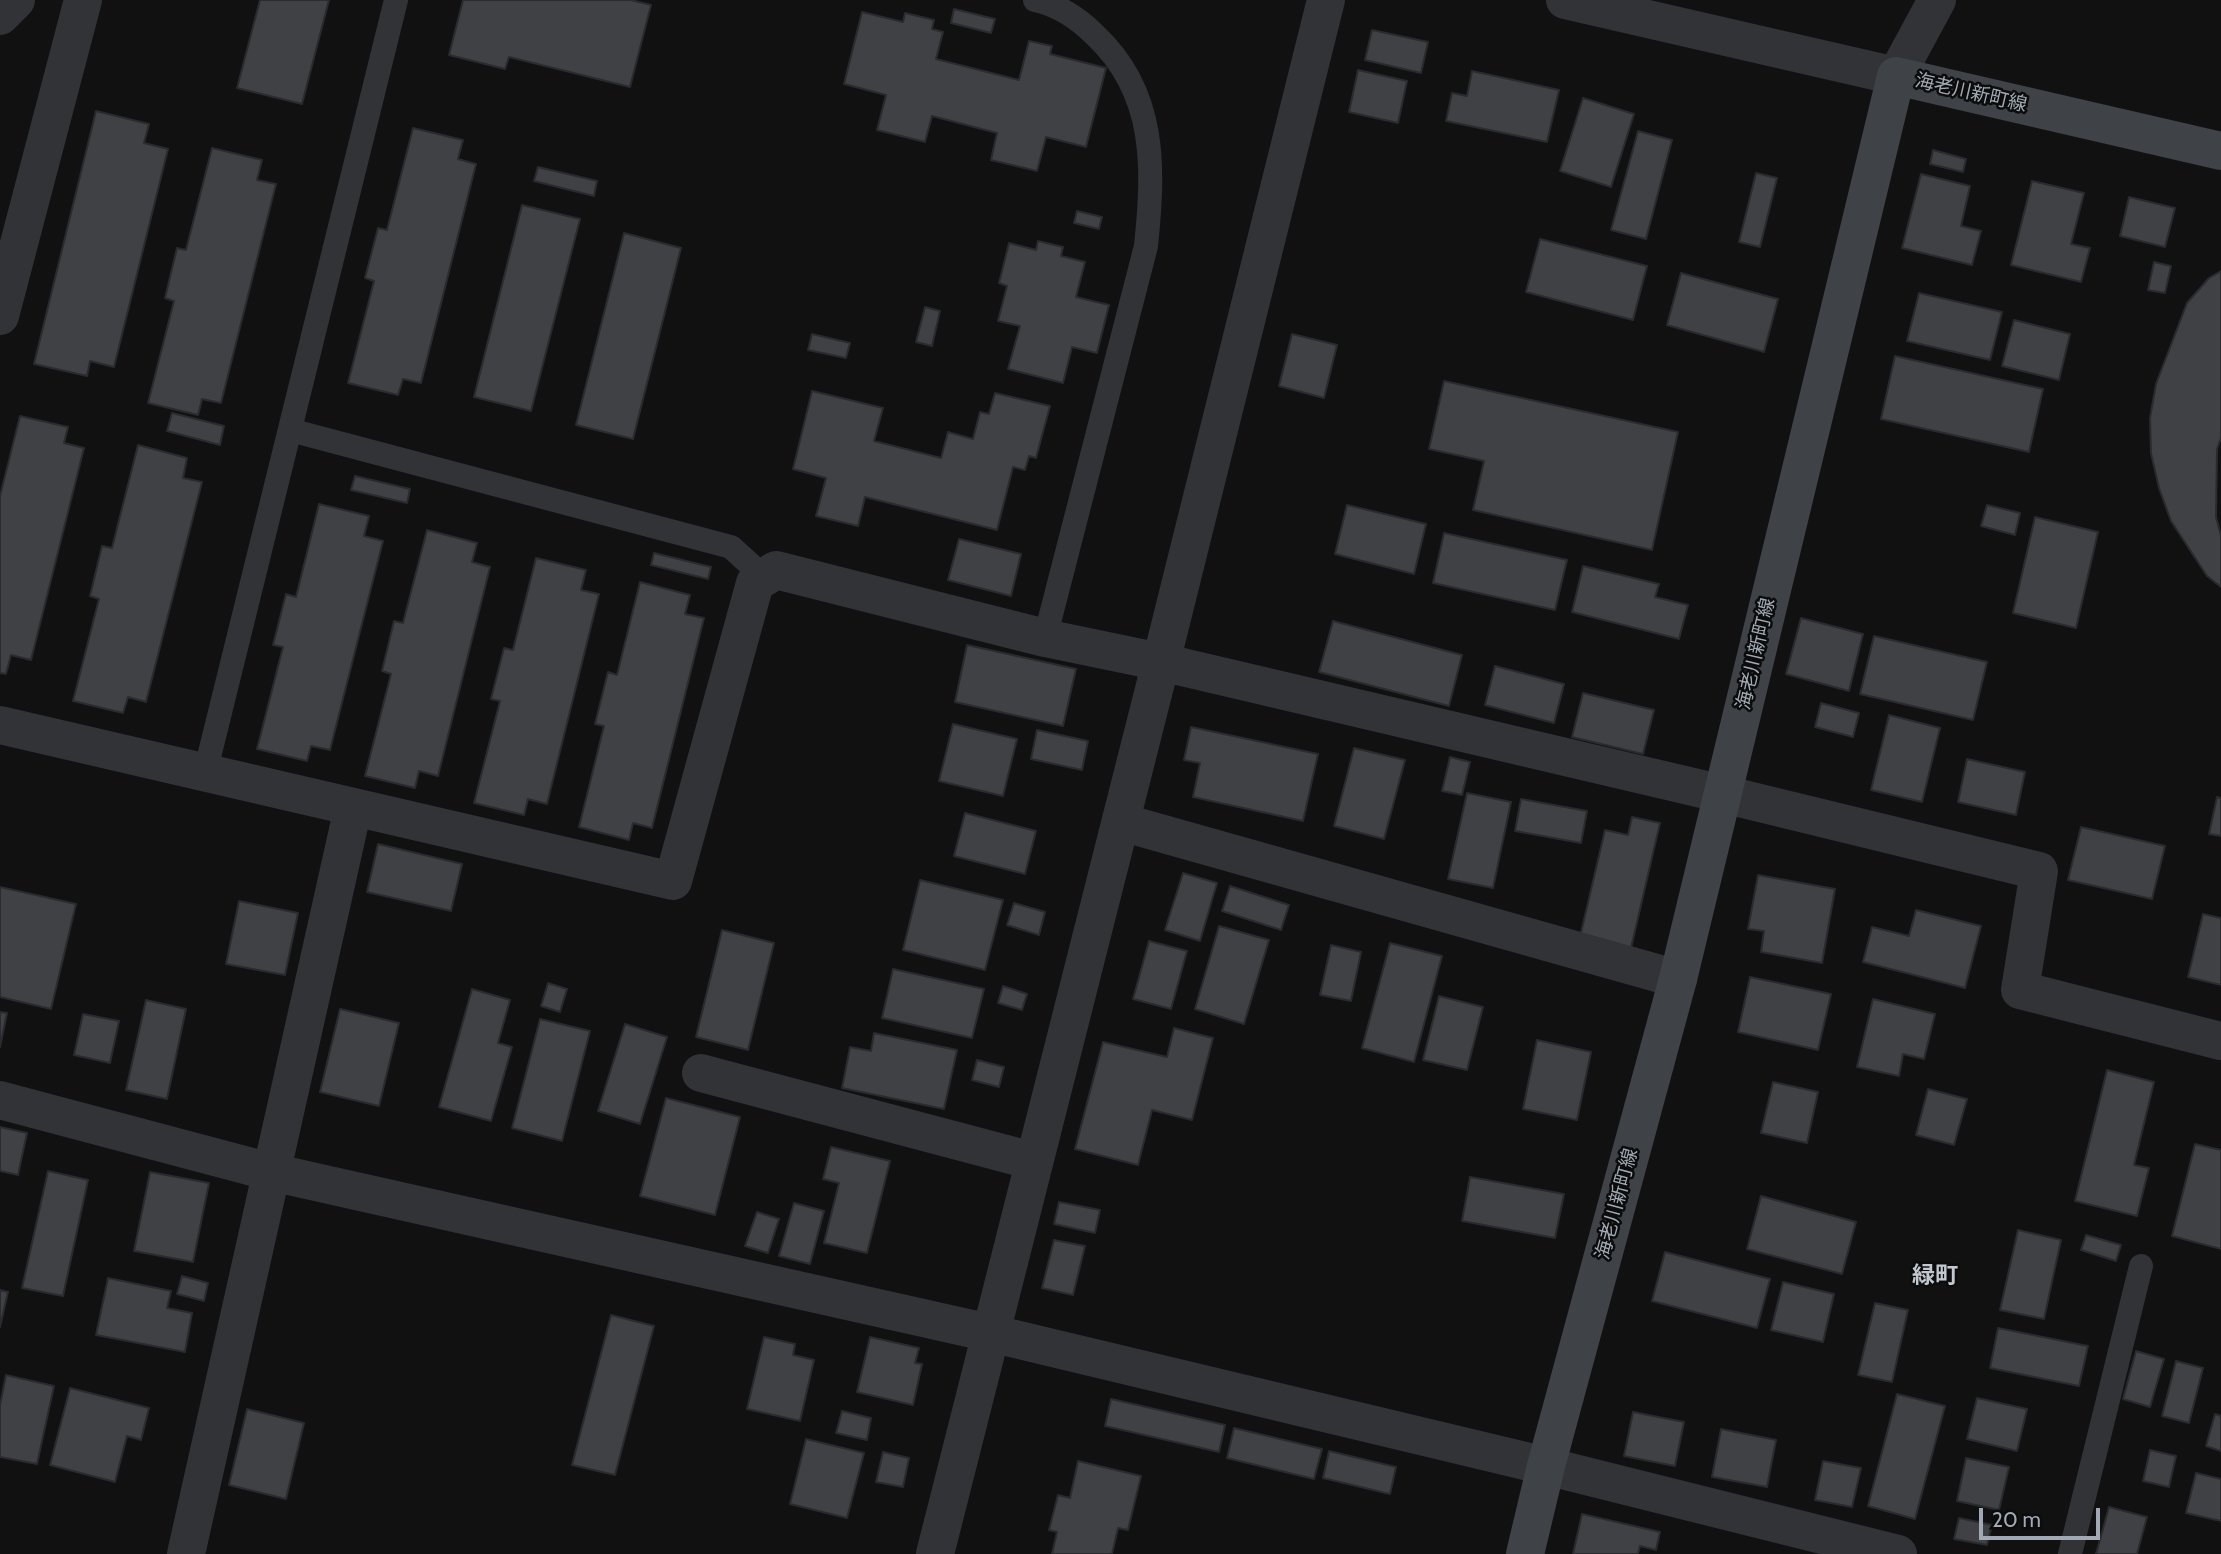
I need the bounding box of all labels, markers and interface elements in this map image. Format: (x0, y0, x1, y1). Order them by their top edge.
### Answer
street label: 海老川新町線 (1913, 69, 2029, 117)
street label: 海老川新町線 (1732, 596, 1780, 712)
street label: 海老川新町線 (1591, 1146, 1643, 1262)
district label: 緑町 (1912, 1262, 1958, 1290)
scale bar (1983, 1494, 2104, 1538)
text: 20 m (1992, 1507, 2041, 1532)

